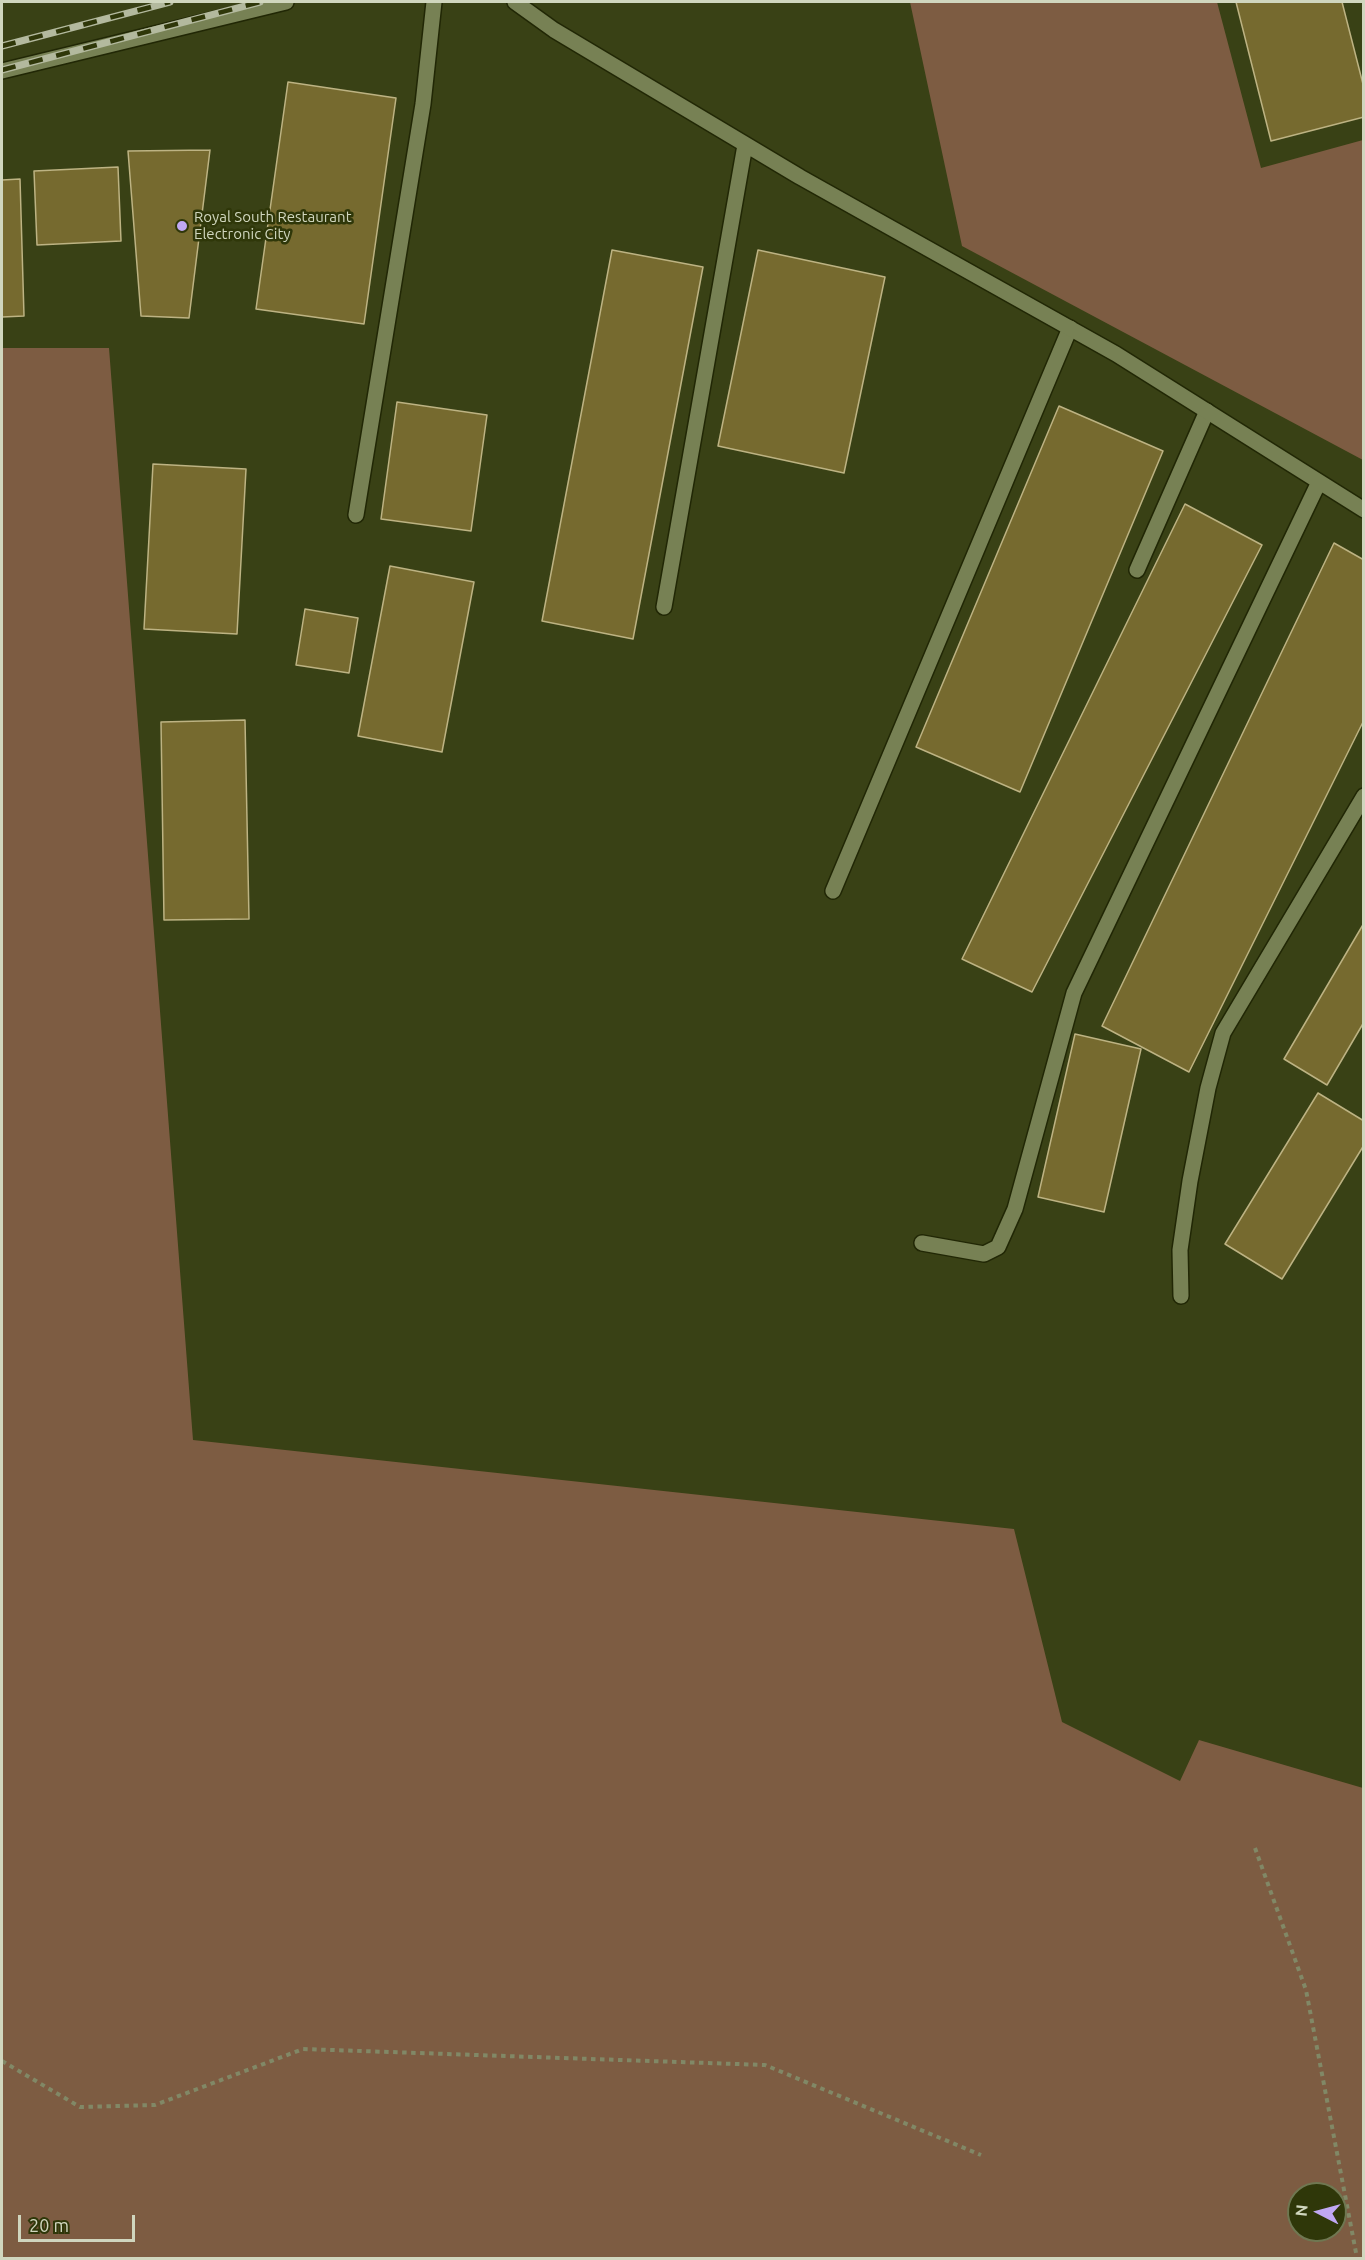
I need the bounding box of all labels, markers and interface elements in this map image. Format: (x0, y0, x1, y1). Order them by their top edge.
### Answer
place label: Royal South Restaurant Electronic City (194, 208, 352, 243)
marker: Royal South Restaurant Electronic City (175, 219, 189, 233)
north arrow (1287, 2182, 1347, 2242)
scale bar (21, 2203, 138, 2241)
text: N (1292, 2203, 1311, 2217)
text: 20 m (29, 2215, 69, 2235)

